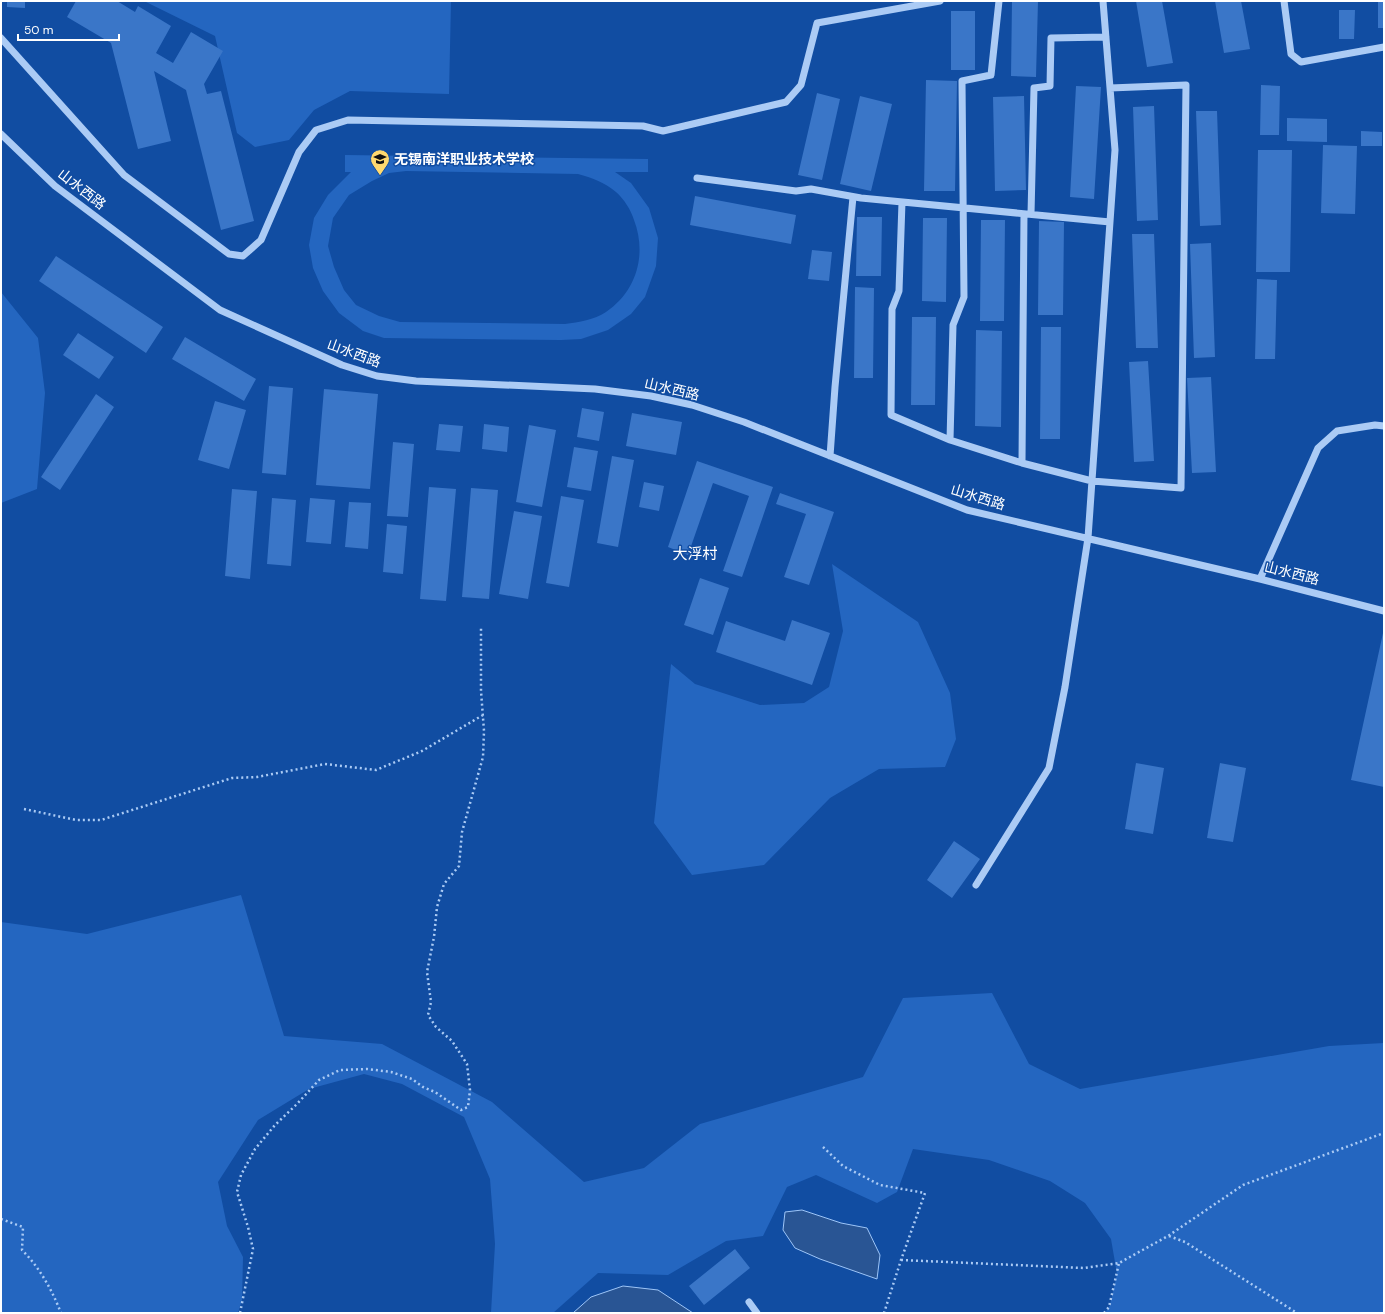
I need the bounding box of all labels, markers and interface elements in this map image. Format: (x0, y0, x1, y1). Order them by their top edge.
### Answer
scale bar (18, 16, 119, 42)
text: 50 m (24, 22, 53, 38)
school or university icon: 无锡南洋职业技术学校 (369, 148, 391, 176)
place label: 无锡南洋职业技术学校 (394, 150, 534, 168)
street label: 山水西路 (54, 165, 110, 213)
street label: 山水西路 (325, 335, 383, 371)
street label: 山水西路 (643, 374, 701, 404)
street label: 山水西路 (949, 480, 1007, 514)
district label: 大浮村 (672, 544, 718, 564)
street label: 山水西路 (1263, 557, 1321, 589)

